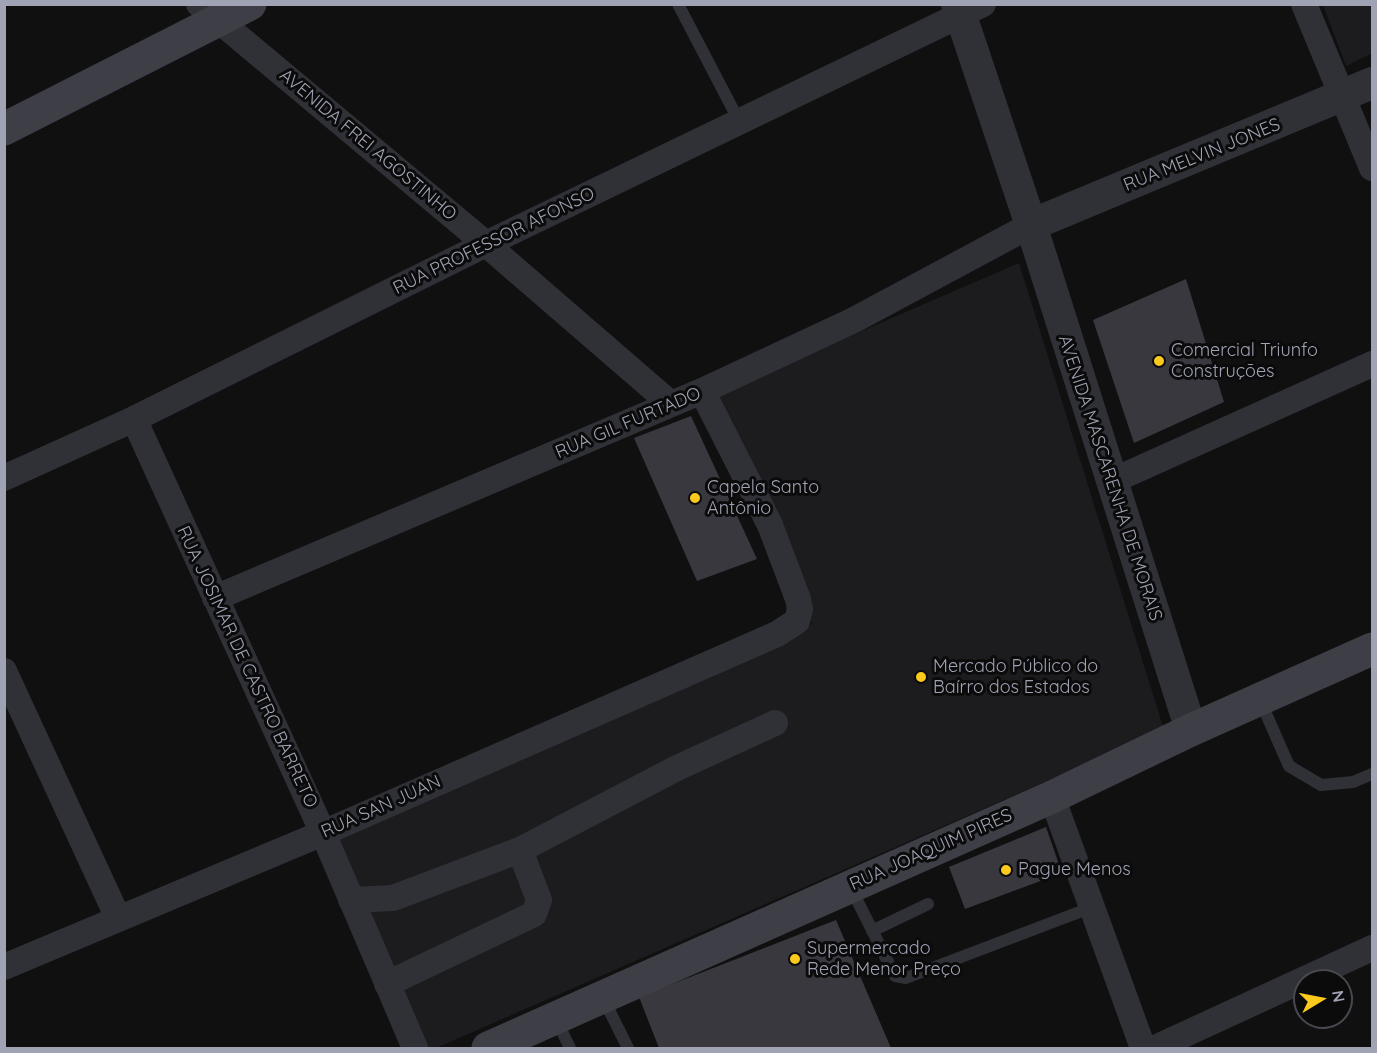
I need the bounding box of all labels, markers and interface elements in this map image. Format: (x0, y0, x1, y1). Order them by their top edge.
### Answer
street label: AVENIDA FREI AGOSTINHO (275, 65, 461, 225)
street label: RUA MELVIN JONES (1121, 114, 1283, 196)
street label: RUA PROFESSOR AFONSO (390, 183, 598, 299)
street label: AVENIDA MASCARENHA DE MORAIS (1053, 332, 1167, 624)
place label: Comercial Triunfo Construções (1171, 340, 1318, 382)
marker: Comercial Triunfo Construções (1152, 354, 1166, 368)
street label: RUA GIL FURTADO (552, 383, 704, 463)
place label: Capela Santo Antônio (707, 477, 819, 520)
marker: Capela Santo Antônio (688, 491, 702, 505)
street label: RUA JOSIMAR DE CASTRO BARRETO (172, 523, 322, 811)
place label: Mercado Público do Baírro dos Estados (933, 656, 1098, 698)
marker: Mercado Público do Baírro dos Estados (914, 670, 928, 684)
street label: RUA SAN JUAN (318, 771, 444, 843)
street label: RUA JOAQUIM PIRES (846, 804, 1016, 896)
place label: Pague Menos (1018, 859, 1131, 881)
marker: Pague Menos (999, 863, 1013, 877)
place label: Supermercado Rede Menor Preço (807, 938, 961, 980)
marker: Supermercado Rede Menor Preço (788, 952, 802, 966)
north arrow (1293, 969, 1353, 1029)
text: N (1328, 989, 1350, 1004)

